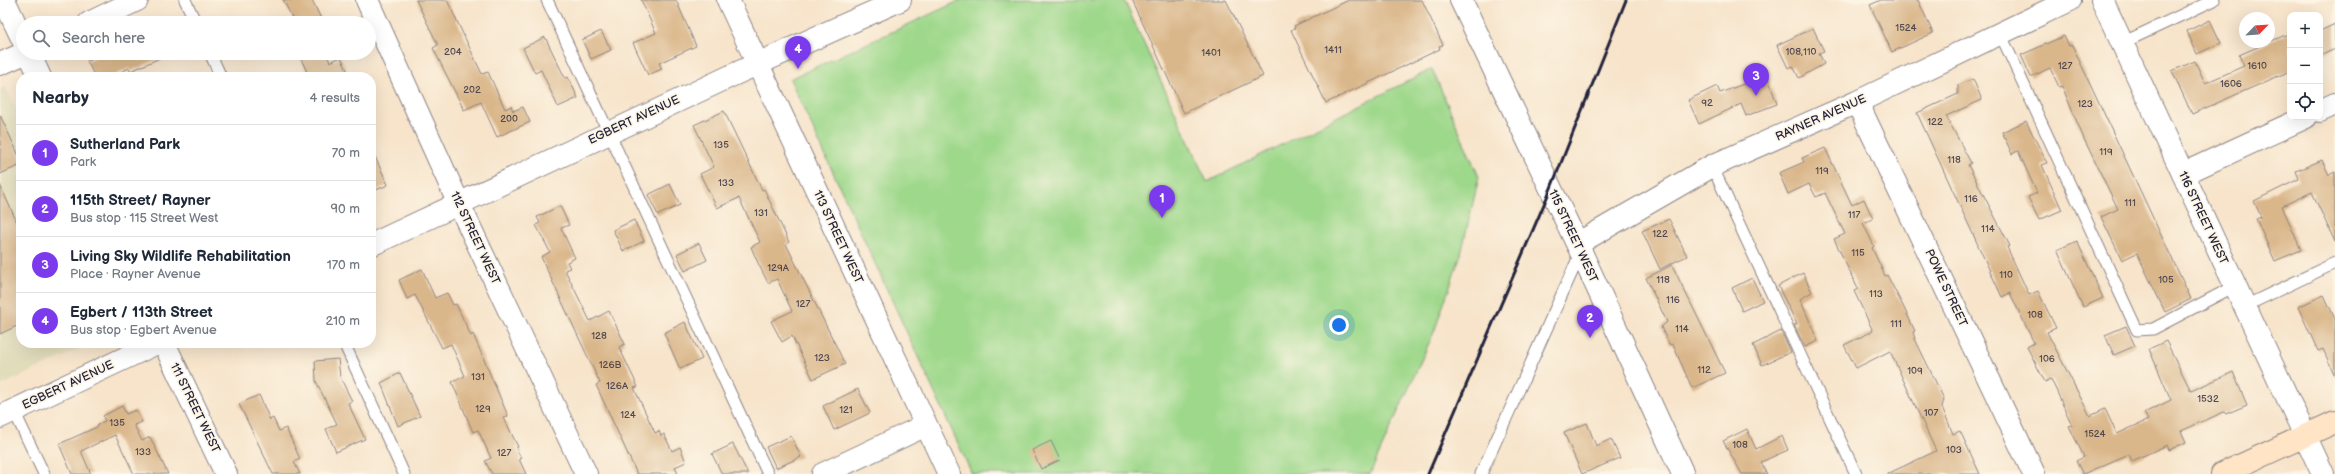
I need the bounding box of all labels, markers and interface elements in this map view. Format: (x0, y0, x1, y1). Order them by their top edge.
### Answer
north arrow (2239, 12, 2275, 48)
map controls (2287, 12, 2323, 120)
button: + (2287, 12, 2323, 48)
search box (16, 16, 376, 60)
house number: 1524 (1895, 22, 1917, 34)
icon: search (30, 27, 52, 49)
text: Search here (62, 29, 145, 48)
pin: 4 (785, 36, 811, 69)
house number: 1411 (1324, 44, 1342, 56)
house number: 204 (444, 46, 462, 58)
house number: 108,110 (1785, 46, 1817, 58)
house number: 1401 (1201, 47, 1221, 59)
button: − (2287, 48, 2323, 84)
house number: 127 (2058, 60, 2072, 72)
house number: 1610 (2247, 60, 2267, 72)
pin: 3 (1743, 63, 1769, 96)
house number: 1606 (2220, 78, 2242, 90)
house number: 202 (463, 84, 481, 96)
button: locate (2287, 84, 2323, 120)
text: Nearby (32, 88, 89, 108)
text: 4 results (310, 90, 360, 106)
street label: RAYNER AVENUE (1773, 91, 1869, 145)
street label: EGBERT AVENUE (586, 92, 682, 148)
house number: 92 (1701, 97, 1713, 109)
house number: 123 (2077, 98, 2093, 110)
house number: 200 (500, 113, 518, 125)
house number: 122 (1927, 116, 1943, 128)
text: Sutherland Park (70, 135, 180, 154)
house number: 135 (713, 139, 729, 151)
text: 1 (42, 145, 48, 161)
text: 70 m (332, 145, 360, 161)
house number: 119 (2099, 146, 2113, 158)
text: Park (70, 154, 96, 170)
house number: 118 (1947, 154, 1961, 166)
house number: 119 (1815, 165, 1829, 177)
street label: 116 STREET WEST (2175, 169, 2232, 268)
house number: 133 (718, 177, 734, 189)
pin: 1 (1149, 185, 1175, 218)
street label: 115 STREET WEST (1545, 187, 1601, 286)
street label: 113 STREET WEST (810, 188, 867, 287)
street label: 112 STREET WEST (447, 189, 503, 288)
text: 115th Street/ Rayner (70, 191, 211, 210)
house number: 116 (1964, 193, 1978, 205)
house number: 111 (2124, 197, 2136, 209)
text: 2 (41, 201, 49, 217)
text: 90 m (331, 201, 360, 217)
house number: 131 (754, 207, 768, 219)
house number: 117 (1848, 209, 1860, 221)
text: Bus stop · 115 Street West (70, 210, 218, 226)
house number: 114 (1981, 223, 1995, 235)
house number: 122 (1652, 228, 1668, 240)
text: Living Sky Wildlife Rehabilitation (70, 247, 291, 266)
house number: 115 (1851, 247, 1865, 259)
street label: POWE STREET (1921, 247, 1971, 330)
text: 3 (41, 257, 49, 273)
text: 170 m (327, 257, 360, 273)
house number: 129A (767, 262, 790, 274)
text: Place · Rayner Avenue (70, 266, 201, 282)
house number: 110 (1999, 269, 2013, 281)
house number: 118 (1656, 274, 1670, 286)
house number: 105 (2158, 274, 2174, 286)
house number: 113 (1869, 288, 1883, 300)
house number: 116 (1666, 294, 1680, 306)
house number: 127 (796, 298, 810, 310)
text: Egbert / 113th Street (70, 303, 213, 322)
pin: 2 (1577, 305, 1603, 338)
house number: 108 (2027, 309, 2043, 321)
text: 4 (41, 313, 49, 329)
text: 210 m (326, 313, 360, 329)
your location (1329, 315, 1349, 335)
house number: 111 (1890, 318, 1902, 330)
text: Bus stop · Egbert Avenue (70, 322, 217, 338)
house number: 114 (1675, 323, 1689, 335)
house number: 128 (591, 330, 607, 342)
house number: 123 (814, 352, 830, 364)
house number: 106 (2039, 353, 2055, 365)
street label: EGBERT AVENUE (20, 357, 116, 413)
house number: 126B (599, 359, 622, 371)
street label: 111 STREET WEST (167, 360, 224, 456)
house number: 112 (1697, 364, 1711, 376)
house number: 109 (1907, 365, 1923, 377)
house number: 131 (471, 371, 485, 383)
house number: 126A (606, 380, 629, 392)
house number: 1532 (2197, 393, 2219, 405)
house number: 129 (475, 403, 491, 415)
house number: 121 (839, 404, 853, 416)
house number: 107 (1924, 407, 1938, 419)
house number: 124 (620, 409, 636, 421)
house number: 135 (109, 417, 125, 429)
house number: 1524 (2084, 428, 2106, 440)
house number: 108 (1732, 439, 1748, 451)
house number: 103 (1946, 444, 1962, 456)
house number: 133 (135, 446, 151, 458)
house number: 127 (497, 447, 511, 459)

